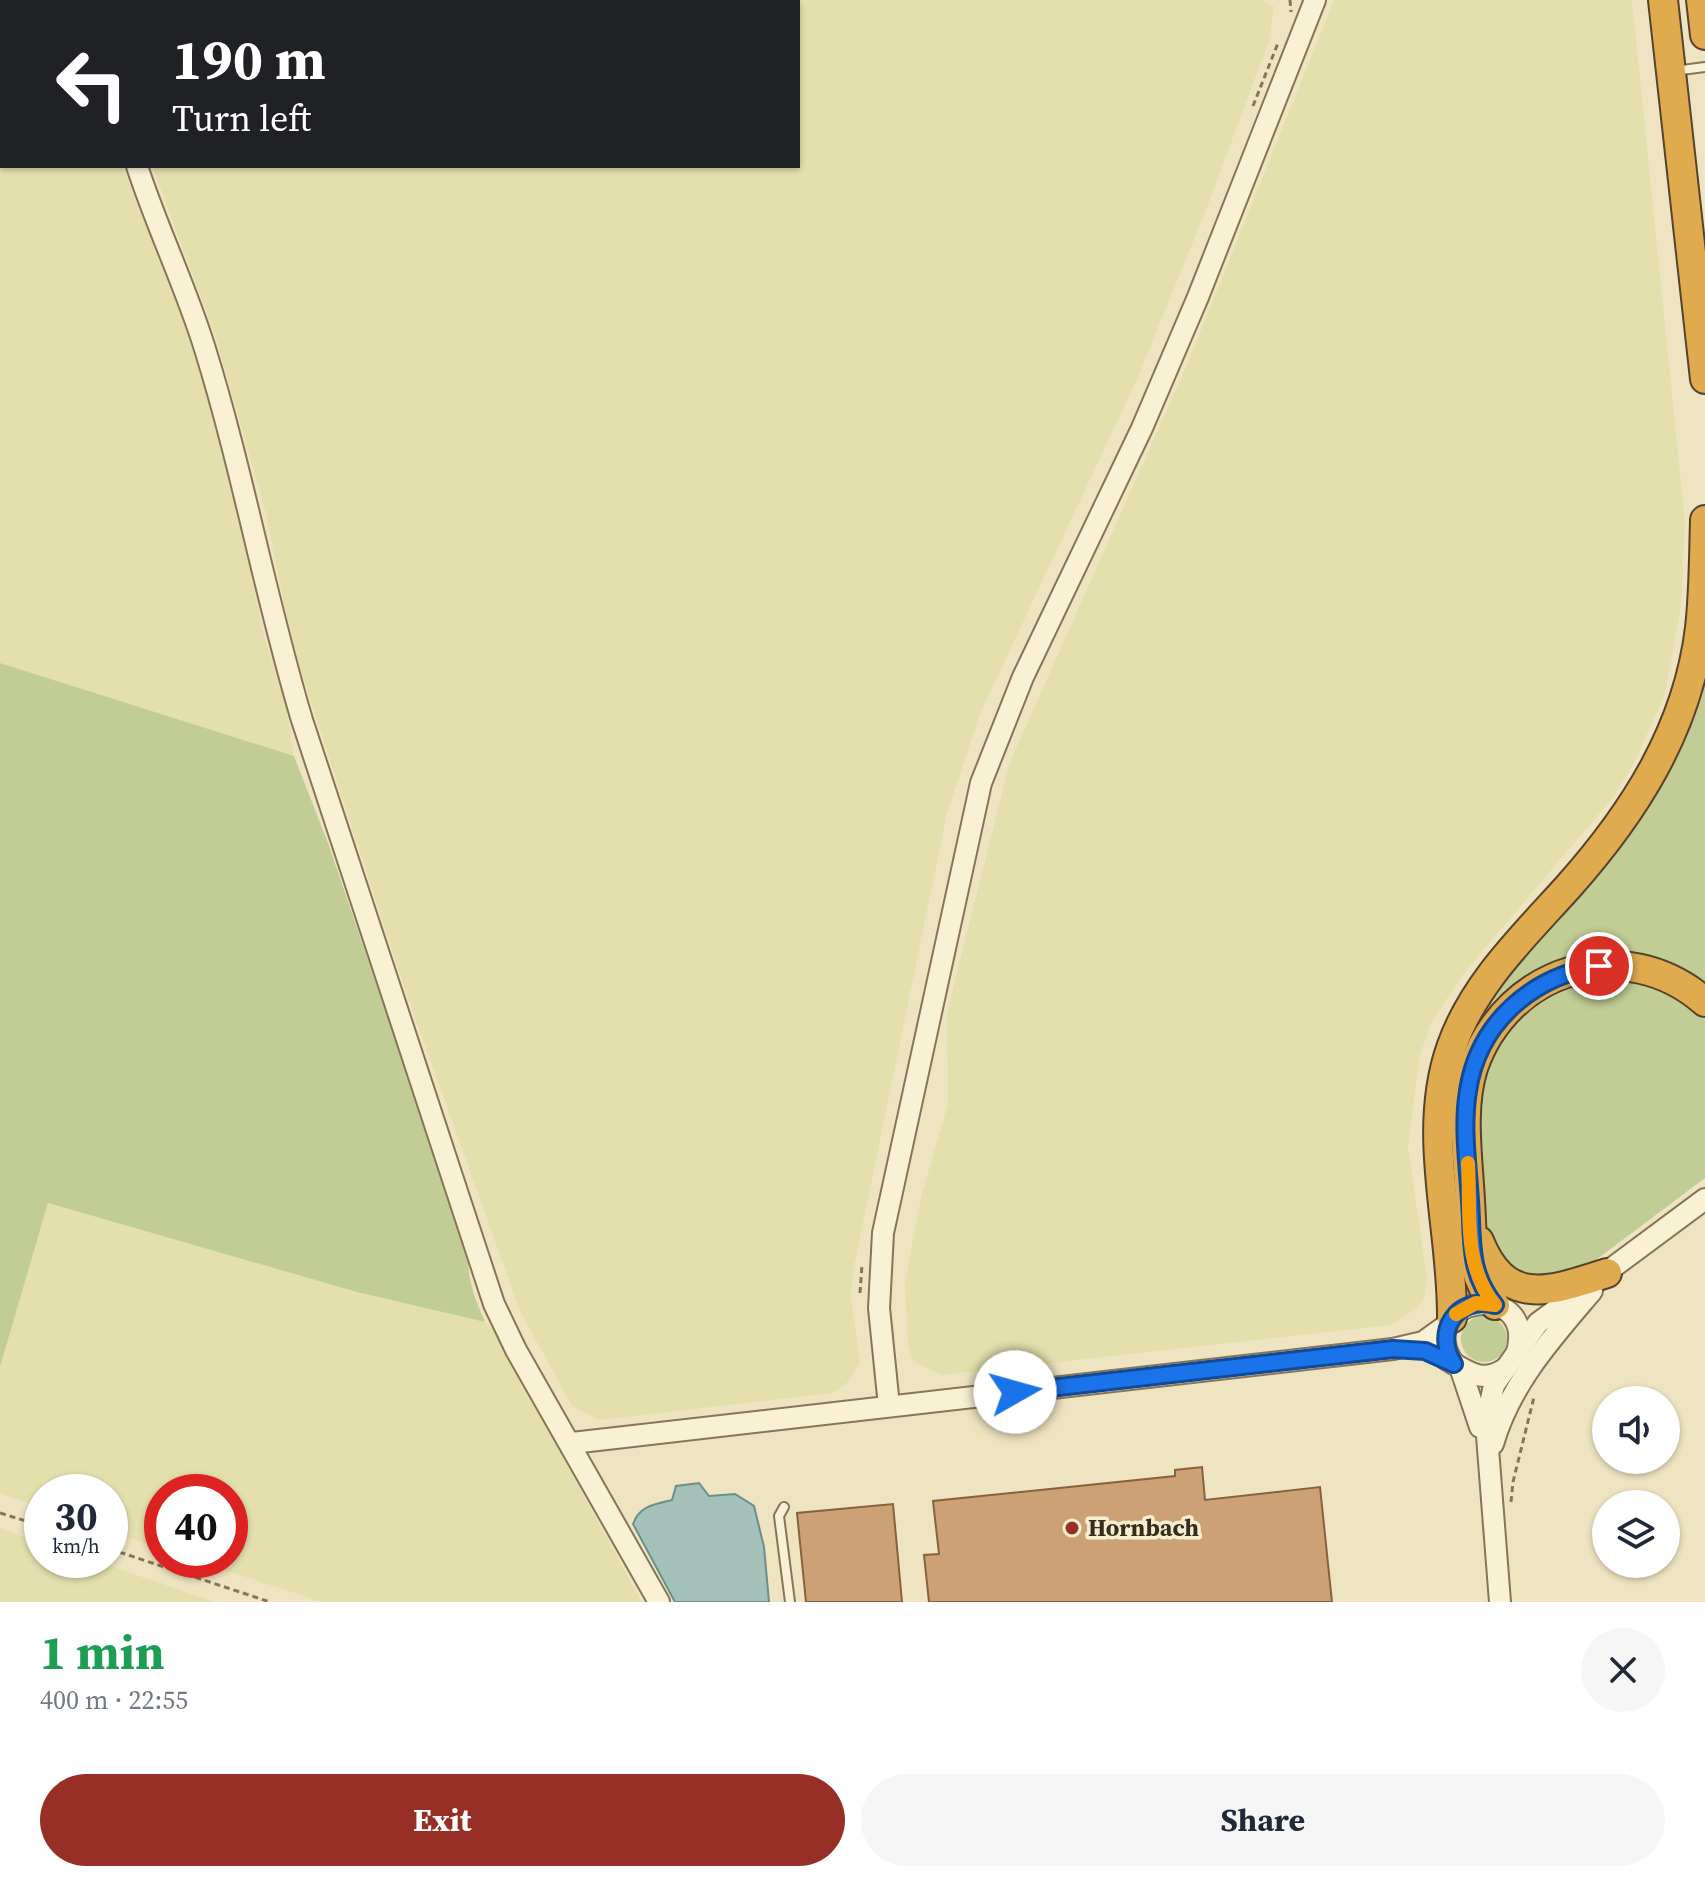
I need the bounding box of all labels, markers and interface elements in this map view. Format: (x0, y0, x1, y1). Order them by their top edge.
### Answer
text: 190 m (172, 21, 326, 98)
icon: left (40, 32, 144, 136)
text: Turn left (172, 94, 311, 143)
pin (1565, 932, 1633, 1000)
icon: arrive (1577, 944, 1621, 988)
position arrow (973, 1350, 1057, 1434)
map controls (1592, 1386, 1680, 1578)
button: sound (1592, 1386, 1680, 1474)
speed limit sign: 40 (144, 1474, 248, 1578)
text: 30 (54, 1489, 98, 1543)
button: layers (1592, 1490, 1680, 1578)
place label: Hornbach (1088, 1511, 1199, 1544)
marker: Hornbach (1063, 1519, 1081, 1537)
text: km/h (52, 1532, 100, 1560)
text: 1 min (40, 1619, 165, 1685)
button: close (1581, 1628, 1665, 1712)
text: 400 m · 22:55 (40, 1682, 188, 1718)
button: Exit (40, 1774, 845, 1866)
button: Share (861, 1774, 1665, 1866)

